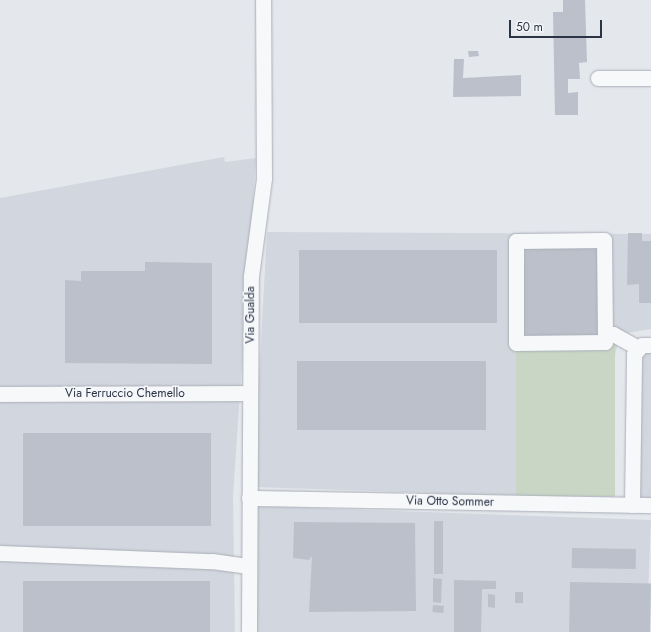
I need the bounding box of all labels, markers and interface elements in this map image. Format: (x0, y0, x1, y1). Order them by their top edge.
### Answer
scale bar (511, 12, 604, 38)
text: 50 m (516, 18, 543, 36)
street label: Via Gualda (244, 286, 258, 344)
street label: Via Ferruccio Chemello (65, 387, 185, 401)
street label: Via Otto Sommer (406, 494, 494, 510)

